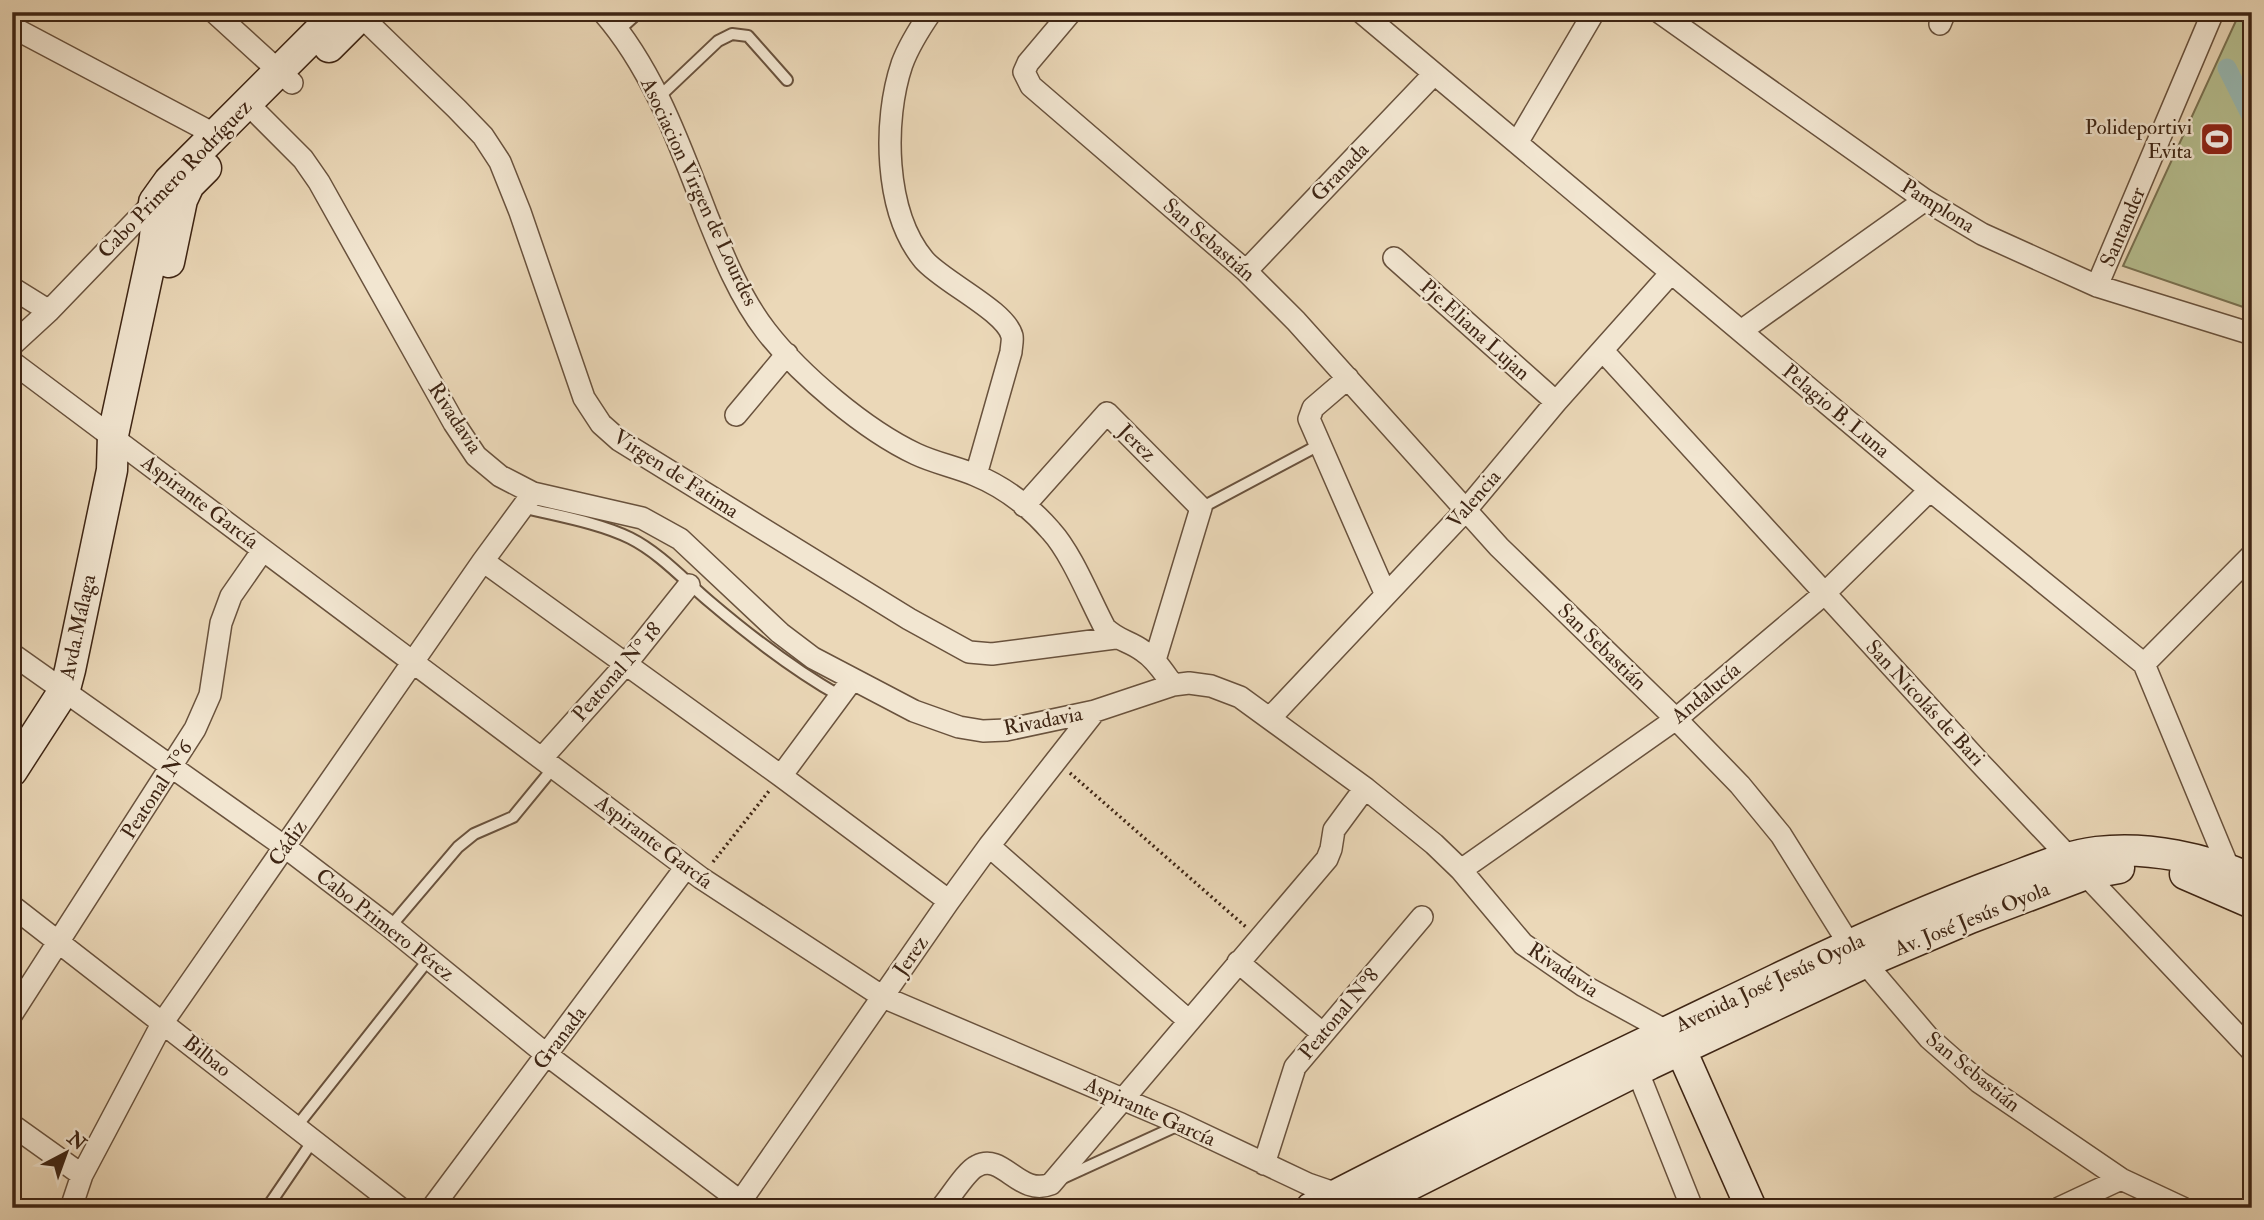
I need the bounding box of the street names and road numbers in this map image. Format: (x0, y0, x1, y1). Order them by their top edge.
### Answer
street label: Asociacion Virgen de Lourdes (634, 73, 764, 311)
street label: Cabo Primero Rodríguez (92, 94, 258, 264)
street label: Granada (1305, 136, 1375, 207)
street label: Pamplona (1896, 173, 1980, 239)
street label: Santander (2094, 183, 2152, 271)
street label: San Sebastián (1157, 192, 1261, 288)
street label: Pje.Eliana Lujan (1414, 273, 1536, 387)
street label: Pelagio B. Luna (1777, 358, 1896, 464)
street label: Rivadavia (422, 377, 488, 459)
street label: Jerez (1111, 417, 1162, 468)
street label: Virgen de Fatima (608, 423, 744, 525)
street label: Aspirante García (135, 448, 265, 555)
street label: Valencia (1441, 464, 1507, 534)
street label: Avda.Málaga (53, 572, 102, 683)
street label: San Sebastián (1552, 598, 1653, 696)
street label: Peatonal N° 18 (566, 617, 668, 727)
street label: San Nicolás de Bari (1860, 634, 1991, 772)
street label: Andalucía (1665, 656, 1746, 730)
street label: Rivadavia (1001, 700, 1085, 742)
street label: Peatonal N°6 (115, 734, 200, 844)
street label: Aspirante García (589, 788, 719, 895)
street label: Cádiz (263, 815, 313, 871)
street label: Cabo Primero Pérez (310, 862, 460, 988)
street label: Av. José Jesús Oyola (1889, 875, 2054, 963)
street label: Avenida José Jesús Oyola (1670, 927, 1869, 1039)
street label: Jerez (887, 930, 935, 982)
street label: Rivadavia (1522, 936, 1604, 1004)
street label: Peatonal N°8 (1293, 963, 1385, 1065)
street label: Granada (527, 1001, 593, 1075)
street label: San Sebastián (1920, 1026, 2026, 1118)
street label: Bilbao (178, 1029, 236, 1083)
street label: Aspirante García (1079, 1071, 1220, 1153)

